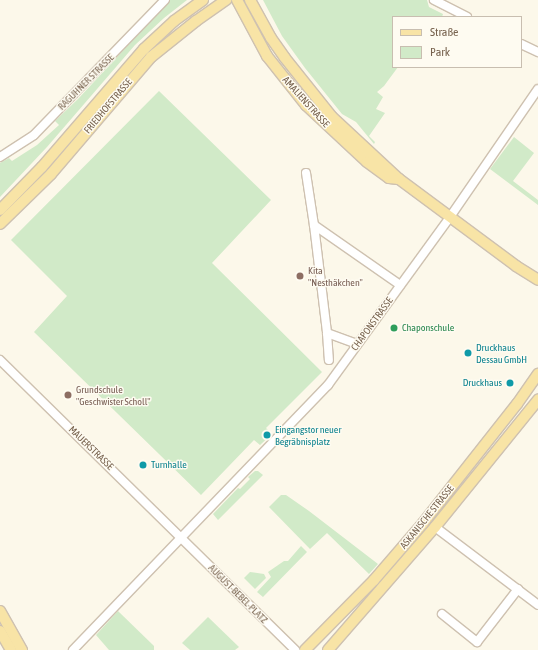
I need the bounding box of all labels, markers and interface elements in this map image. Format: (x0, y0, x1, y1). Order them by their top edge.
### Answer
legend (392, 16, 522, 68)
text: Straße (430, 25, 458, 39)
text: Park (430, 45, 450, 59)
street label: RAGUHNER STRASSE (55, 51, 117, 113)
street label: AMALIENSTRASSE (280, 74, 332, 130)
street label: FRIEDHOFSTRASSE (81, 76, 135, 136)
place label: Kita "Nesthäkchen" (308, 264, 363, 288)
marker: Kita "Nesthäkchen" (295, 271, 305, 281)
street label: CHAPONSTRASSE (349, 295, 395, 353)
place label: Chaponschule (402, 322, 454, 334)
marker: Chaponschule (389, 323, 399, 333)
place label: Druckhaus Dessau GmbH (476, 341, 527, 364)
marker: Druckhaus Dessau GmbH (463, 348, 473, 358)
place label: Druckhaus (463, 377, 502, 389)
marker: Druckhaus (505, 378, 515, 388)
place label: Grundschule "Geschwister Scholl" (76, 383, 151, 406)
marker: Grundschule "Geschwister Scholl" (63, 390, 73, 400)
place label: Eingangstor neuer Begräbnisplatz (275, 423, 341, 446)
street label: MAUERSTRASSE (66, 424, 116, 472)
marker: Eingangstor neuer Begräbnisplatz (262, 430, 272, 440)
place label: Turnhalle (151, 459, 187, 471)
marker: Turnhalle (138, 460, 148, 470)
street label: ASKANISCHE STRASSE (398, 483, 456, 551)
street label: AUGUST-BEBEL-PLATZ (206, 562, 270, 626)

